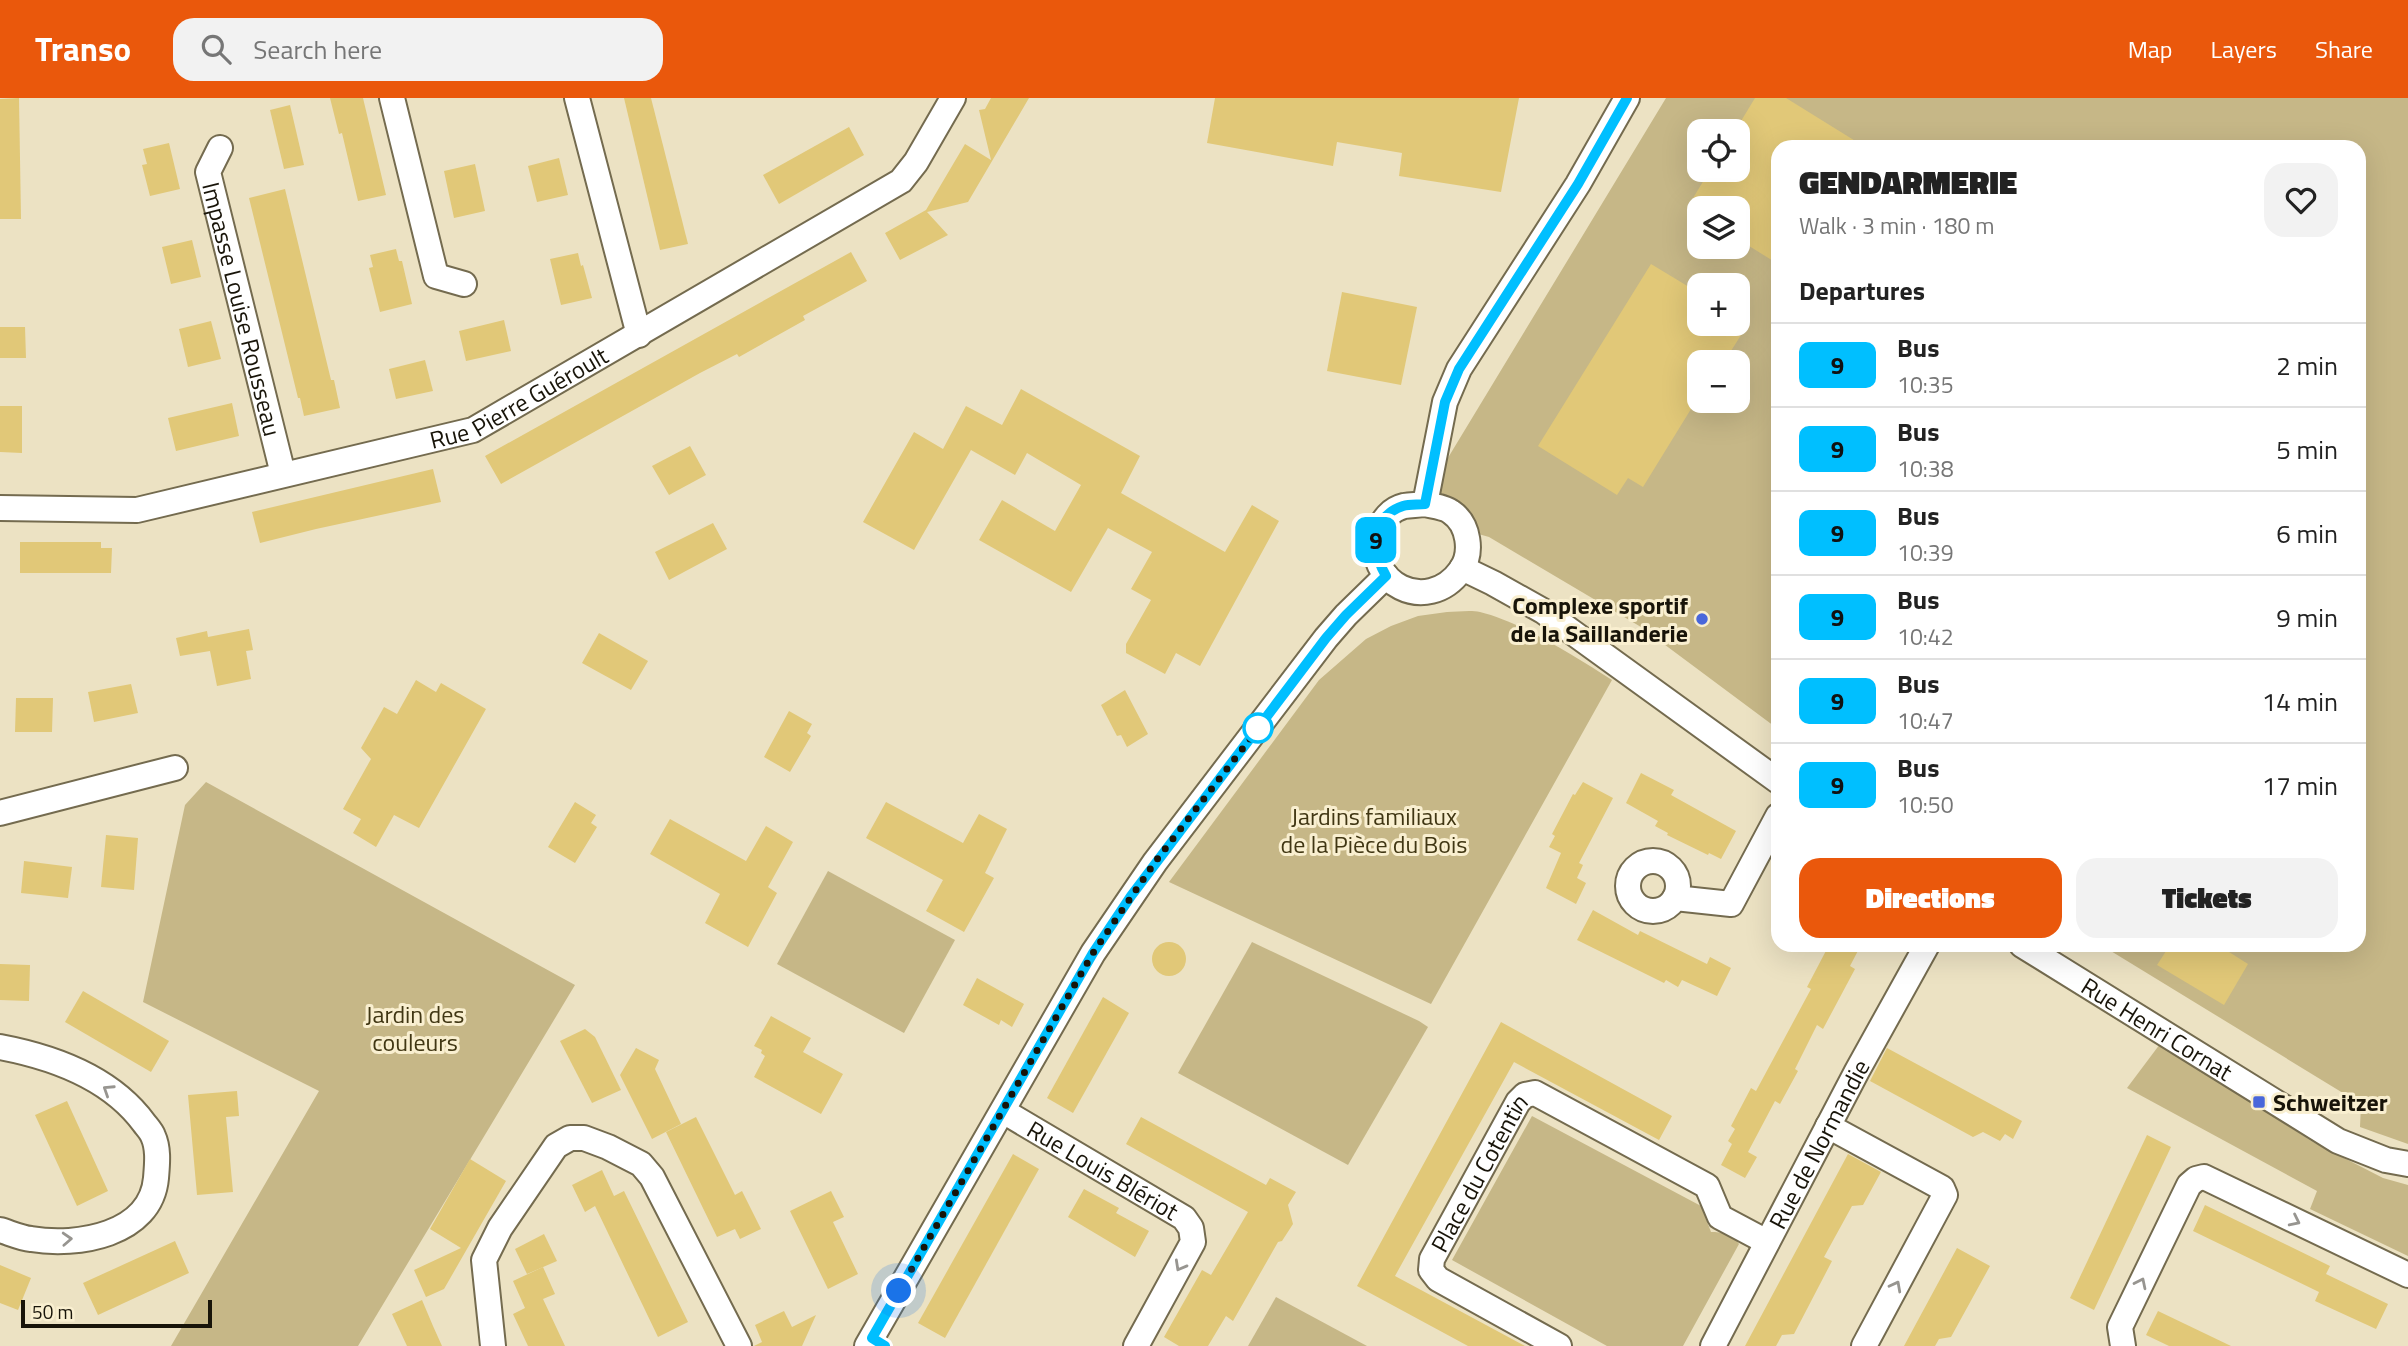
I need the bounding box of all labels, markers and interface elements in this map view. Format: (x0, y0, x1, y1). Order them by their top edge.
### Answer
search box (173, 18, 663, 81)
text: Transo (35, 24, 131, 74)
icon: search (197, 30, 235, 68)
text: Search here (253, 30, 382, 69)
text: Map (2128, 31, 2173, 67)
text: Layers (2211, 31, 2277, 67)
text: Share (2315, 31, 2373, 67)
map controls (1687, 119, 1750, 413)
button: locate (1687, 119, 1750, 182)
text: GENDARMERIE (1799, 157, 2017, 207)
button: heart (2264, 163, 2338, 237)
street label: Impasse Louise Rousseau (193, 178, 291, 440)
button: layers (1687, 196, 1750, 259)
text: Walk · 3 min · 180 m (1799, 208, 1995, 243)
text: Departures (1799, 271, 1925, 310)
button: + (1687, 273, 1750, 336)
text: Bus (1897, 328, 1939, 367)
street label: Rue Pierre Guéroult (426, 337, 615, 458)
text: 2 min (2276, 346, 2338, 385)
text: 9 (1831, 347, 1844, 383)
button: − (1687, 350, 1750, 413)
text: 10:35 (1897, 367, 1954, 402)
text: Bus (1897, 412, 1939, 451)
text: 5 min (2276, 430, 2338, 469)
text: 9 (1831, 431, 1844, 467)
text: 10:38 (1897, 451, 1954, 486)
text: Bus (1897, 496, 1939, 535)
text: 6 min (2276, 514, 2338, 553)
text: 9 (1831, 515, 1844, 551)
line badge: 9 (1353, 517, 1399, 563)
text: 9 (1369, 522, 1383, 558)
text: 10:39 (1897, 535, 1954, 570)
text: Bus (1897, 580, 1939, 619)
place label: Complexe sportif de la Saillanderie (1510, 587, 1688, 651)
text: 9 min (2276, 598, 2338, 637)
text: 9 (1831, 599, 1844, 635)
marker: Complexe sportif de la Saillanderie (1694, 611, 1710, 627)
text: 10:42 (1897, 619, 1954, 654)
text: Bus (1897, 664, 1939, 703)
text: 14 min (2262, 682, 2338, 721)
text: 9 (1831, 683, 1844, 719)
text: 10:47 (1897, 703, 1954, 738)
unlabelled marker (1243, 713, 1273, 743)
text: Bus (1897, 748, 1939, 787)
text: 17 min (2262, 766, 2338, 805)
text: 9 (1831, 767, 1844, 803)
text: 10:50 (1897, 787, 1954, 822)
park label: Jardins familiaux de la Pièce du Bois (1281, 798, 1467, 862)
button: Directions (1799, 858, 2062, 938)
button: Tickets (2076, 858, 2338, 938)
street label: Rue Henri Cornat (2075, 968, 2240, 1090)
park label: Jardin des couleurs (365, 996, 465, 1060)
street label: Rue de Normandie (1759, 1052, 1878, 1235)
street label: Place du Cotentin (1421, 1084, 1536, 1259)
place label: Schweitzer (2273, 1084, 2388, 1120)
one-way arrow (103, 1086, 116, 1098)
marker: Schweitzer (2251, 1094, 2267, 1110)
street label: Rue Louis Blériot (1020, 1111, 1186, 1229)
one-way arrow (2288, 1212, 2300, 1226)
one-way arrow (62, 1232, 73, 1247)
one-way arrow (1175, 1259, 1188, 1272)
your location (881, 1273, 916, 1308)
one-way arrow (2133, 1278, 2147, 1290)
one-way arrow (1888, 1281, 1901, 1293)
scale bar (21, 1297, 212, 1329)
text: 50 m (32, 1297, 73, 1326)

